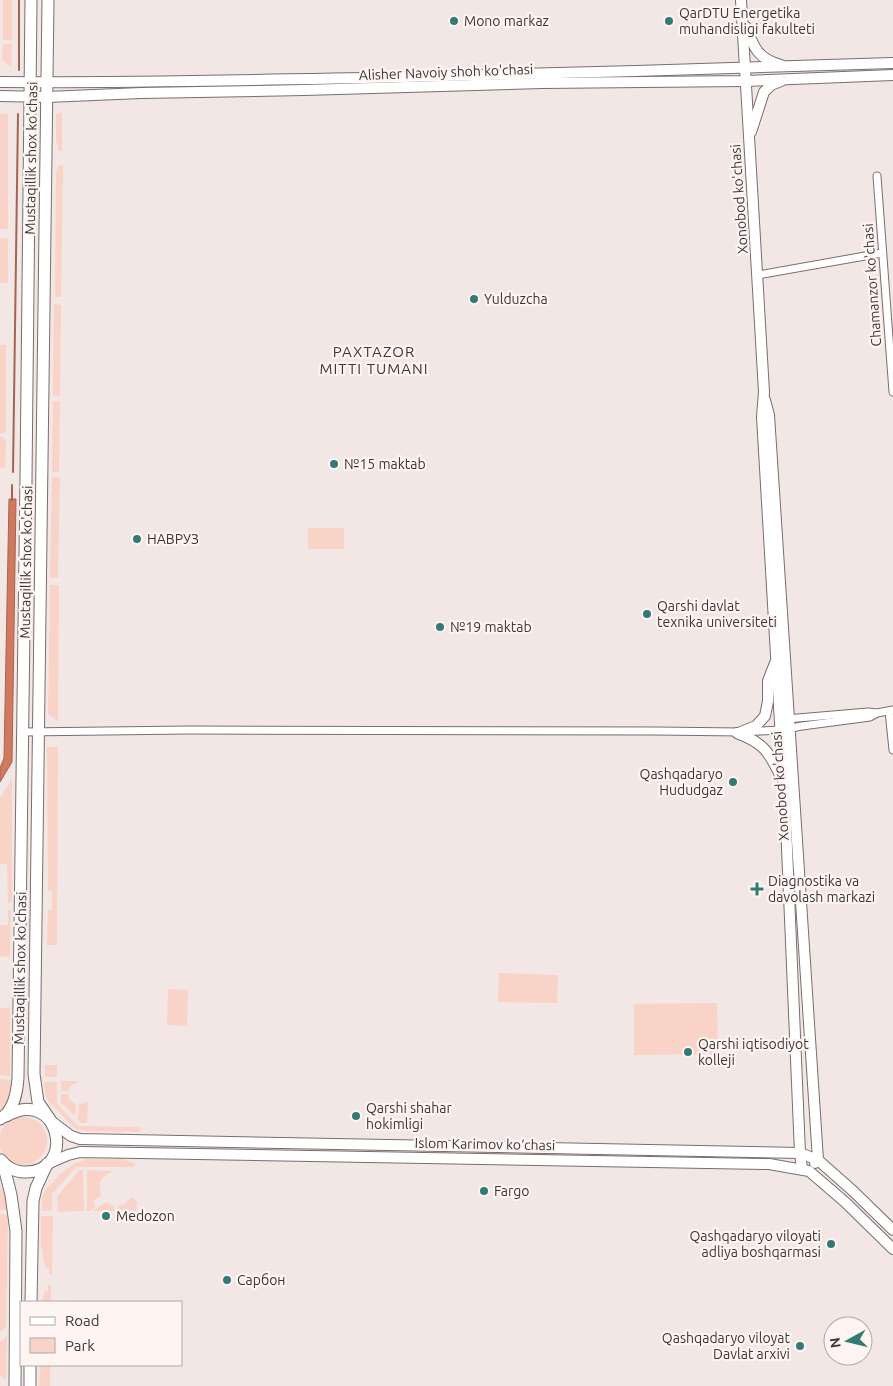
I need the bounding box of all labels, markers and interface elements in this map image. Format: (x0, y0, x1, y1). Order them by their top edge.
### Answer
place label: QarDTU Energetika muhandisligi fakulteti (679, 5, 815, 37)
place label: Mono markaz (464, 13, 549, 29)
marker: Mono markaz (448, 15, 460, 27)
marker: QarDTU Energetika muhandisligi fakulteti (663, 15, 675, 27)
street label: Alisher Navoiy shoh ko'chasi (358, 61, 534, 83)
street label: Mustaqillik shox ko'chasi (22, 81, 40, 235)
street label: Xonobod ko'chasi (727, 144, 751, 254)
street label: Chamanzor ko'chasi (860, 223, 884, 347)
place label: Yulduzcha (484, 291, 548, 307)
marker: Yulduzcha (468, 293, 480, 305)
district label: PAXTAZOR MITTI TUMANI (319, 343, 429, 377)
place label: №15 maktab (344, 456, 426, 472)
marker: №15 maktab (328, 458, 340, 470)
street label: Mustaqillik shox ko'chasi (17, 485, 35, 639)
place label: НАВРУЗ (147, 531, 199, 547)
marker: НАВРУЗ (131, 533, 143, 545)
place label: Qarshi davlat texnika universiteti (657, 598, 777, 630)
marker: Qarshi davlat texnika universiteti (641, 608, 653, 620)
place label: №19 maktab (450, 619, 532, 635)
marker: №19 maktab (434, 621, 446, 633)
street label: Xonobod ko'chasi (768, 731, 792, 841)
place label: Qashqadaryo Hududgaz (640, 766, 723, 798)
marker: Qashqadaryo Hududgaz (727, 776, 739, 788)
place label: Diagnostika va davolash markazi (768, 873, 875, 905)
marker: Diagnostika va davolash markazi (750, 882, 764, 896)
street label: Mustaqillik shox ko'chasi (11, 891, 29, 1045)
place label: Qarshi iqtisodiyot kolleji (698, 1036, 809, 1068)
marker: Qarshi iqtisodiyot kolleji (682, 1046, 694, 1058)
place label: Qarshi shahar hokimligi (366, 1100, 452, 1132)
marker: Qarshi shahar hokimligi (350, 1110, 362, 1122)
street label: Islom Karimov ko‘chasi (415, 1135, 555, 1153)
place label: Fargo (494, 1183, 530, 1199)
marker: Fargo (478, 1185, 490, 1197)
place label: Medozon (116, 1208, 175, 1224)
marker: Medozon (100, 1210, 112, 1222)
place label: Qashqadaryo viloyati adliya boshqarmasi (689, 1228, 821, 1260)
marker: Qashqadaryo viloyati adliya boshqarmasi (825, 1238, 837, 1250)
place label: Сарбон (237, 1272, 286, 1288)
marker: Сарбон (221, 1274, 233, 1286)
legend (20, 1301, 182, 1366)
text: Road (65, 1312, 100, 1329)
north arrow (823, 1316, 873, 1366)
place label: Qashqadaryo viloyat Davlat arxivi (662, 1330, 790, 1362)
text: Park (65, 1337, 95, 1354)
text: N (826, 1337, 844, 1349)
marker: Qashqadaryo viloyat Davlat arxivi (794, 1340, 806, 1352)

